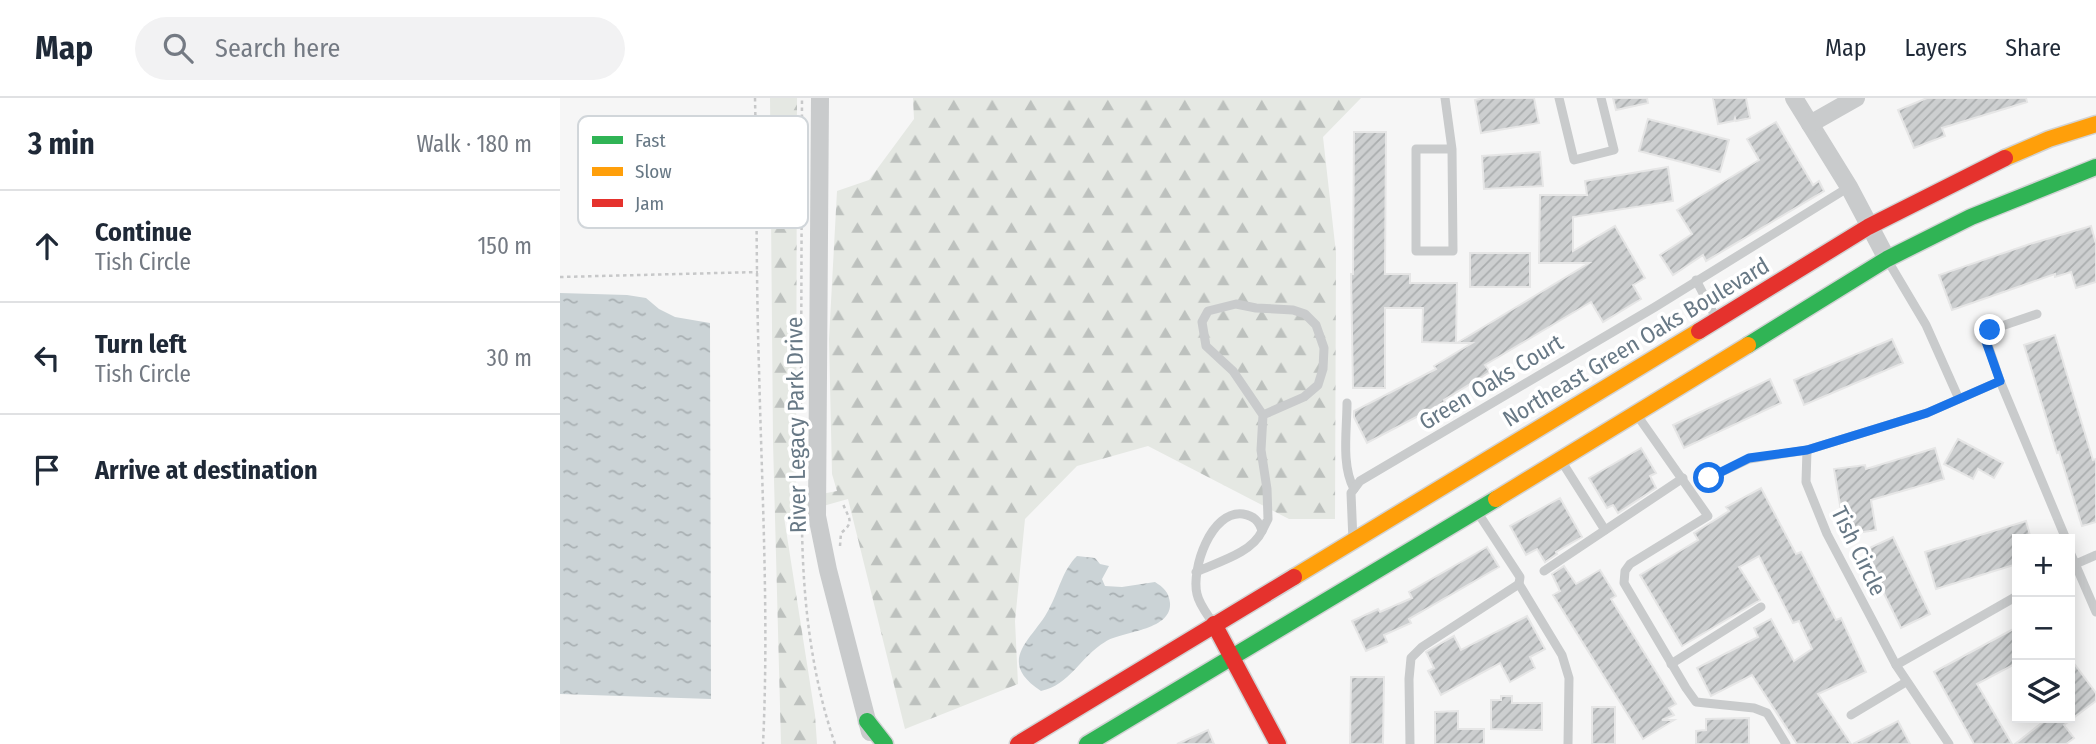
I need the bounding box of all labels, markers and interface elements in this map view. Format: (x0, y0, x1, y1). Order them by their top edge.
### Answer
search box (135, 17, 625, 80)
text: Map (35, 28, 93, 68)
icon: search (159, 29, 197, 67)
text: Search here (215, 33, 340, 64)
text: Map (1825, 34, 1867, 62)
text: Layers (1905, 34, 1967, 62)
text: Share (2005, 34, 2061, 62)
legend (578, 116, 808, 228)
text: 3 min (28, 126, 95, 162)
text: Fast (635, 129, 666, 152)
text: Walk · 180 m (416, 130, 532, 158)
text: Slow (635, 160, 672, 183)
text: Jam (635, 192, 664, 215)
text: Continue (95, 217, 192, 248)
icon: ahead (28, 227, 66, 265)
text: 150 m (477, 232, 532, 260)
text: Tish Circle (95, 248, 191, 276)
street label: Northeast Green Oaks Boulevard (1498, 251, 1774, 433)
route end (1974, 314, 2005, 345)
street label: River Legacy Park Drive (780, 317, 812, 533)
street label: Green Oaks Court (1414, 328, 1568, 436)
text: Turn left (95, 329, 187, 360)
icon: left (28, 339, 66, 377)
text: 30 m (487, 344, 532, 372)
text: Tish Circle (95, 360, 191, 388)
icon: arrive (28, 451, 66, 489)
text: Arrive at destination (95, 455, 318, 486)
route start (1693, 462, 1724, 493)
street label: Tish Circle (1825, 502, 1893, 600)
map controls (2012, 534, 2075, 723)
button: + (2012, 534, 2075, 597)
button: − (2012, 597, 2075, 660)
button: layers (2012, 660, 2075, 723)

